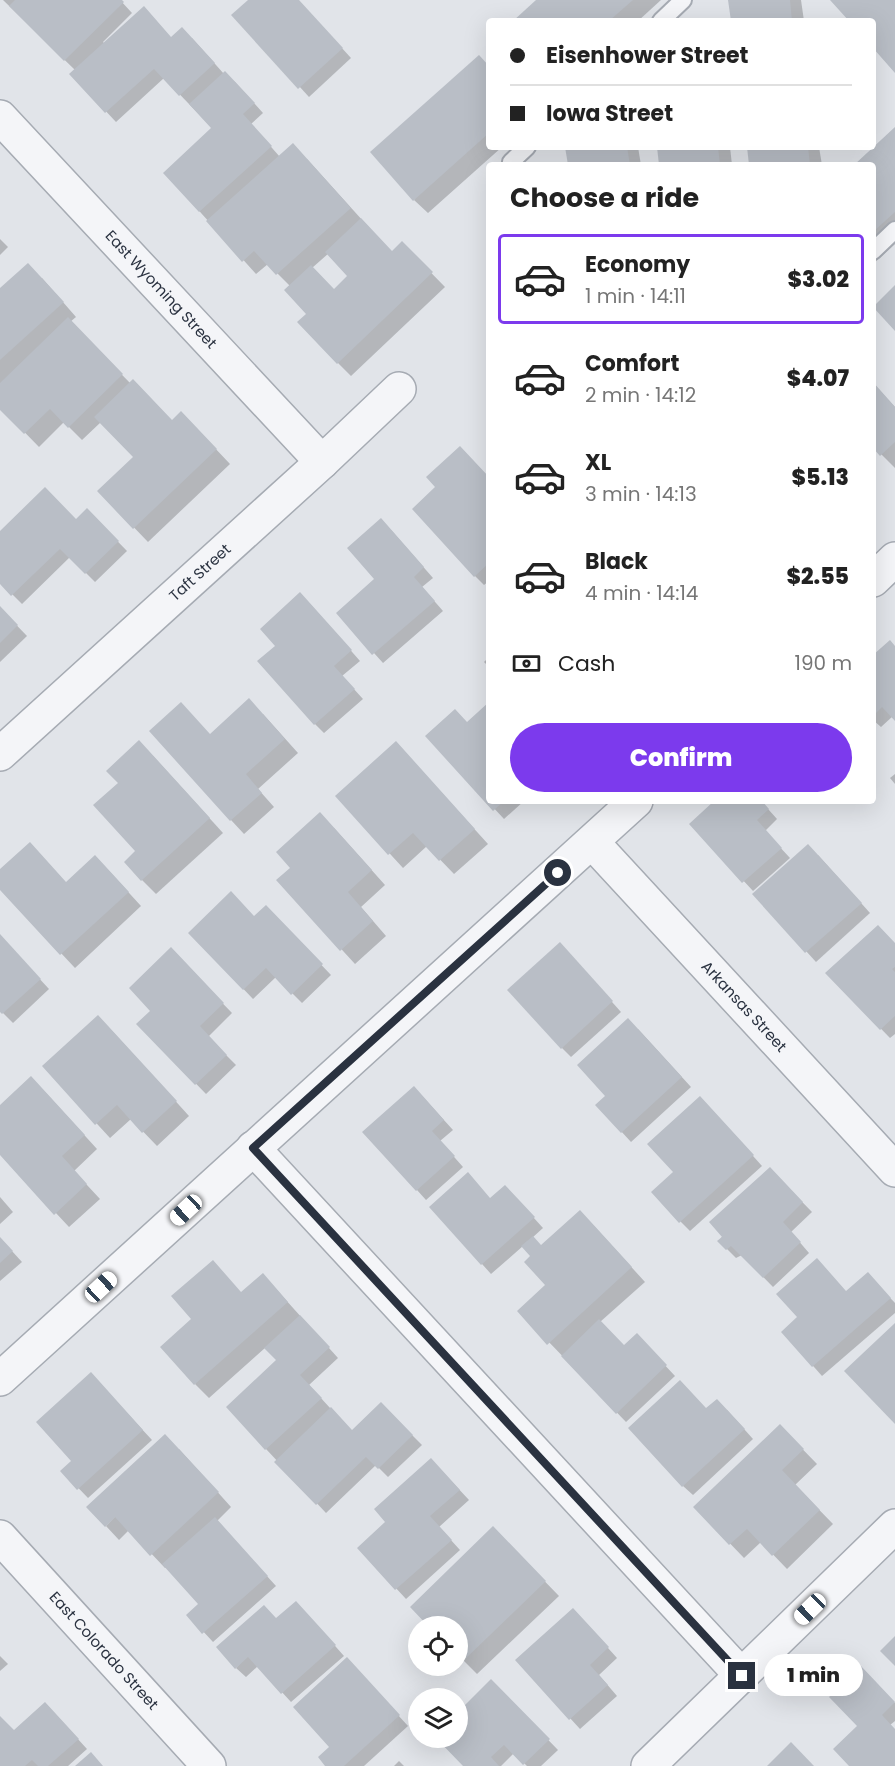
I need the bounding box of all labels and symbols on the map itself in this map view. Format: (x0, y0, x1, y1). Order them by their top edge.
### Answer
street label: East Wyoming Street (101, 225, 222, 353)
street label: Taft Street (164, 539, 235, 606)
route start (544, 859, 571, 886)
street label: Arkansas Street (697, 956, 792, 1056)
car (167, 1191, 205, 1229)
car (82, 1268, 120, 1306)
street label: East Colorado Street (45, 1587, 164, 1714)
car (791, 1590, 829, 1628)
callout: 1 min (763, 1655, 862, 1697)
route end (728, 1662, 755, 1689)

